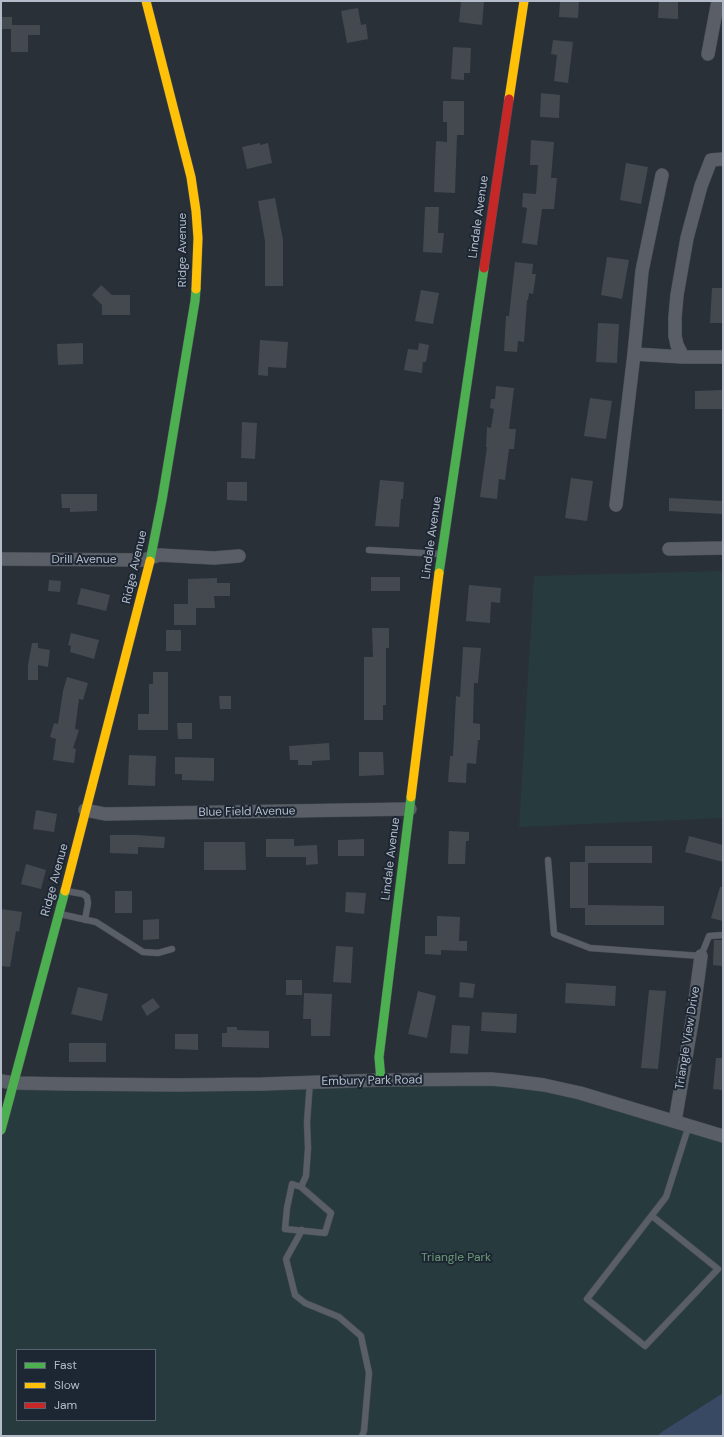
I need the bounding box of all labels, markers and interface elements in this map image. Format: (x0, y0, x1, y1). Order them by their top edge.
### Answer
street label: Lindale Avenue (466, 175, 492, 259)
street label: Ridge Avenue (176, 213, 190, 287)
street label: Lindale Avenue (419, 496, 445, 580)
street label: Ridge Avenue (120, 529, 150, 605)
street label: Drill Avenue (52, 553, 116, 567)
street label: Blue Field Avenue (198, 804, 296, 820)
street label: Lindale Avenue (379, 817, 403, 901)
street label: Ridge Avenue (38, 842, 72, 918)
street label: Triangle View Drive (673, 985, 703, 1091)
street label: Embury Park Road (321, 1073, 423, 1089)
park label: Triangle Park (421, 1251, 491, 1265)
legend (16, 1349, 156, 1421)
text: Fast (54, 1357, 77, 1373)
text: Slow (54, 1377, 80, 1393)
text: Jam (54, 1397, 77, 1413)

